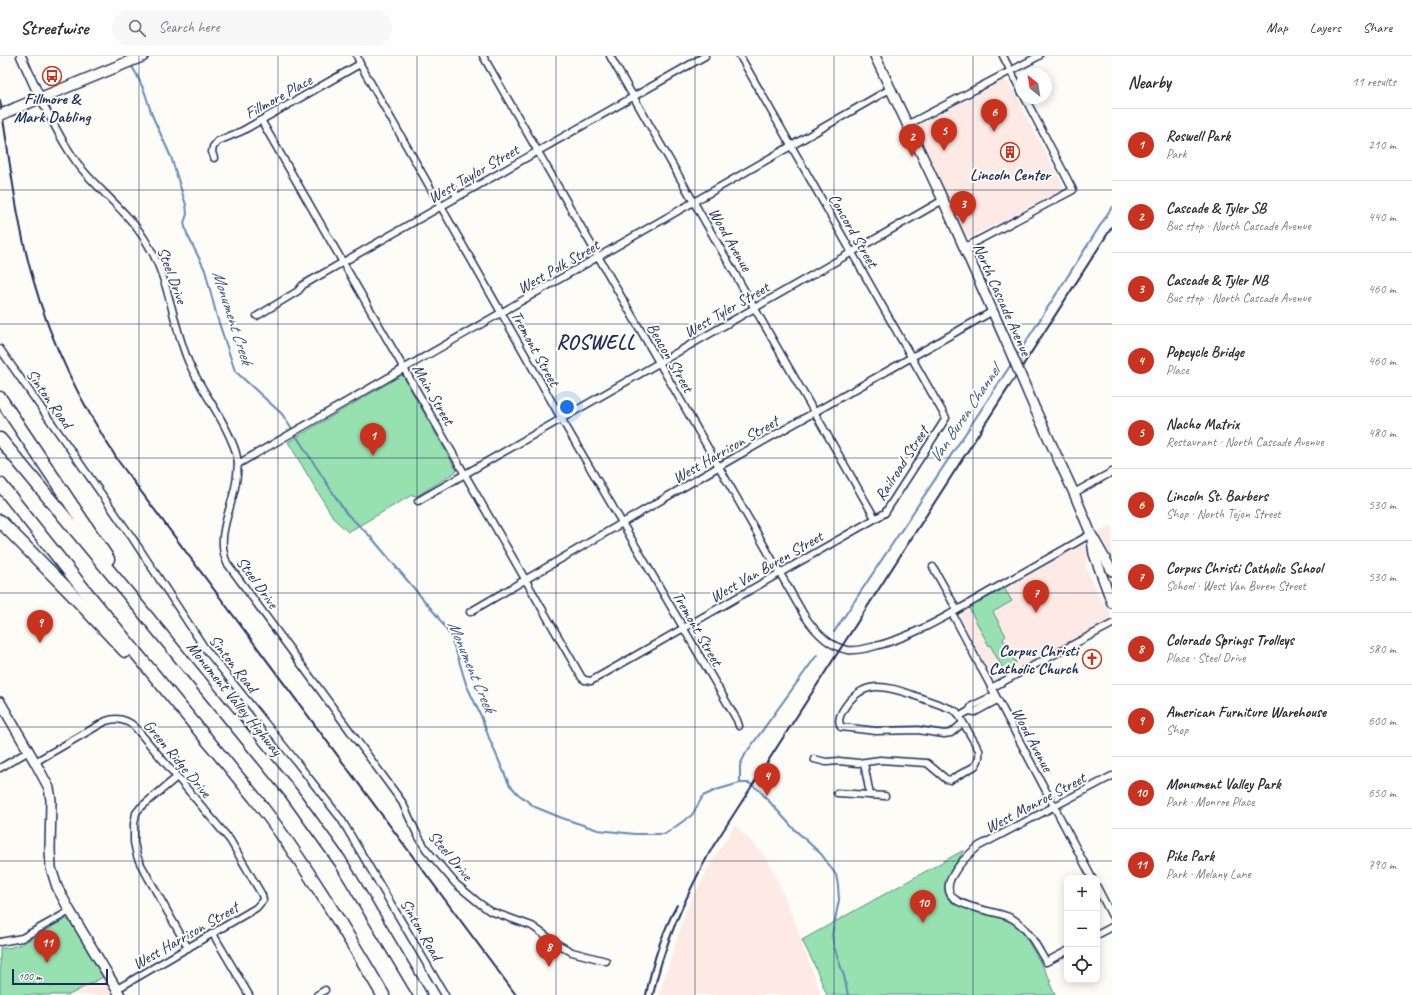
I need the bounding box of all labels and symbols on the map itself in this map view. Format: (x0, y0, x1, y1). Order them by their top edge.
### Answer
bus stop icon: Fillmore & Mark Dabling (41, 65, 63, 87)
north arrow (1016, 68, 1052, 104)
street label: Fillmore Place (241, 69, 317, 123)
place label: Fillmore & Mark Dabling (14, 89, 91, 127)
pin: 6 (981, 99, 1007, 132)
pin: 5 (931, 118, 957, 151)
pin: 2 (899, 124, 925, 157)
street label: West Taylor Street (425, 139, 524, 208)
building icon: Lincoln Center (999, 141, 1021, 163)
place label: Lincoln Center (970, 165, 1052, 185)
street label: Concord Street (824, 190, 883, 273)
pin: 3 (950, 191, 976, 224)
street label: Wood Avenue (704, 204, 757, 276)
street label: West Polk Street (514, 235, 604, 298)
street label: North Cascade Avenue (968, 240, 1037, 361)
street label: Steel Drive (153, 244, 192, 308)
water label: Monument Creek (208, 268, 259, 370)
street label: West Tyler Street (680, 277, 774, 342)
street label: Tremont Street (506, 307, 565, 391)
street label: Beacon Street (642, 319, 699, 397)
district label: ROSWELL (556, 330, 636, 355)
water label: Van Buren Channel (924, 357, 1008, 467)
street label: Main Street (408, 360, 459, 430)
street label: Sinton Road (22, 365, 78, 434)
your location (557, 397, 577, 417)
street label: West Harrison Street (669, 410, 784, 488)
street label: Railroad Street (870, 420, 935, 504)
pin: 1 (360, 423, 386, 456)
street label: West Van Buren Street (707, 526, 828, 607)
street label: Steel Drive (232, 553, 284, 614)
pin: 7 (1023, 580, 1049, 613)
street label: Tremont Street (668, 587, 727, 671)
pin: 9 (27, 610, 53, 643)
water label: Monument Creek (443, 617, 502, 718)
street label: Sinton Road (205, 631, 264, 699)
street label: Monument Valley Highway (182, 637, 287, 761)
place label: Corpus Christi Catholic Church (989, 641, 1080, 679)
church icon: Corpus Christi Catholic Church (1081, 648, 1103, 670)
street label: Wood Avenue (1007, 704, 1058, 777)
street label: Green Ridge Drive (139, 716, 217, 803)
pin: 4 (754, 763, 780, 796)
street label: West Monroe Street (982, 767, 1091, 838)
street label: Steel Drive (424, 827, 478, 886)
pin: 10 (910, 890, 936, 923)
street label: Sinton Road (396, 895, 448, 966)
street label: West Harrison Street (129, 896, 244, 974)
pin: 11 (34, 930, 60, 963)
pin: 8 (536, 934, 562, 967)
scale bar (12, 967, 108, 986)

